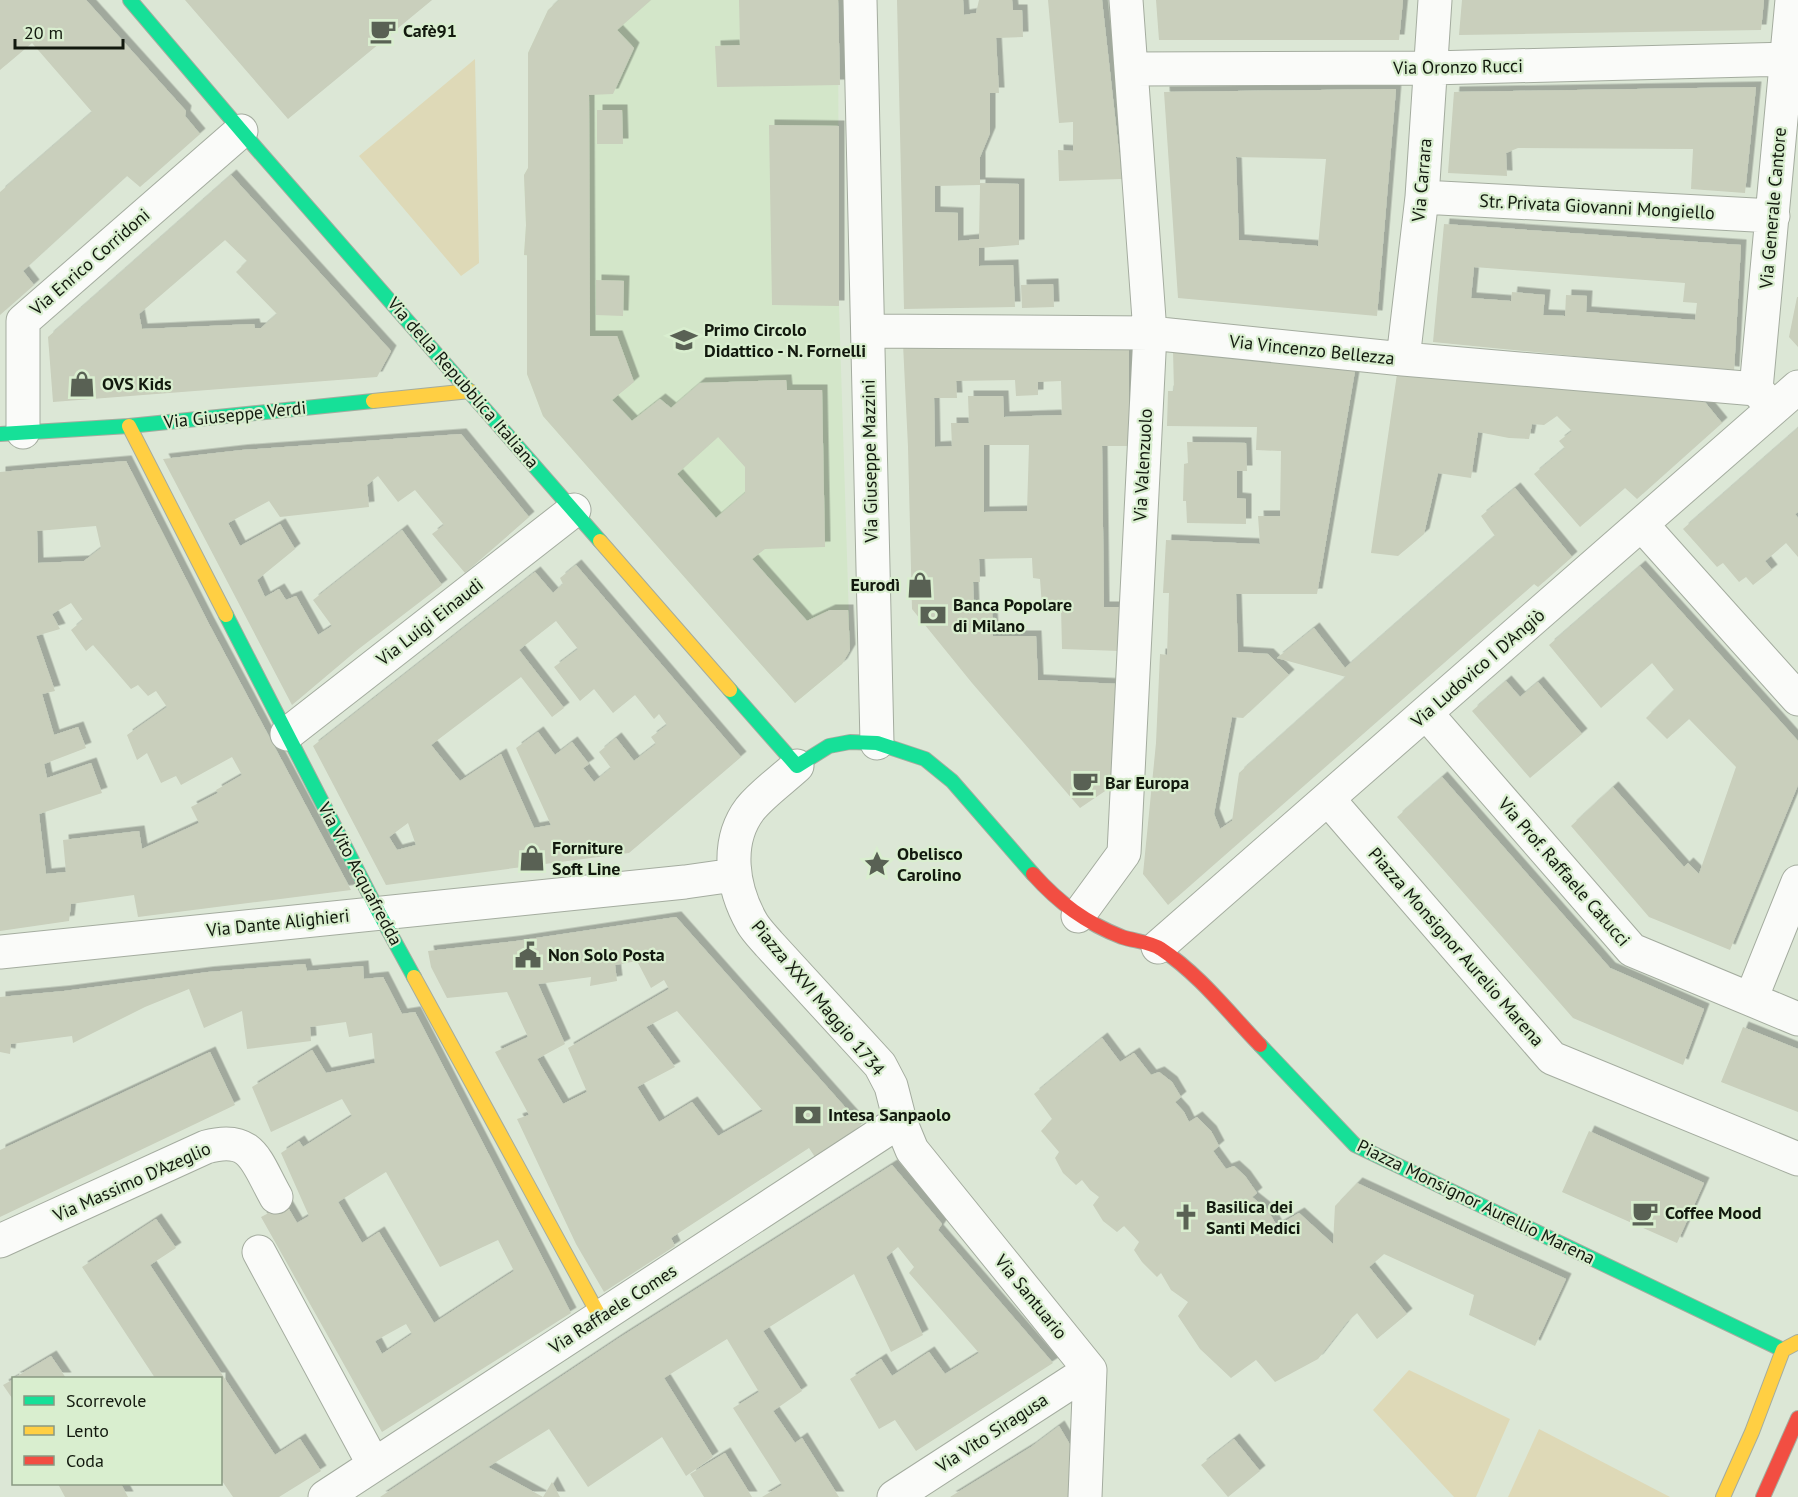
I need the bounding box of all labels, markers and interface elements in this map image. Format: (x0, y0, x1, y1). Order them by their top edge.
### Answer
scale bar (15, 12, 123, 50)
cafe icon: Cafè91 (368, 16, 398, 46)
place label: Cafè91 (403, 19, 457, 42)
text: 20 m (24, 21, 63, 44)
street label: Via Oronzo Rucci (1392, 54, 1523, 79)
street label: Via Generale Cantore (1754, 126, 1791, 291)
street label: Via Carrara (1406, 137, 1437, 224)
street label: Str. Privata Giovanni Mongiello (1479, 189, 1715, 224)
street label: Via Enrico Corridoni (24, 203, 154, 321)
street label: Via della Repubblica Italiana (382, 291, 544, 473)
place label: Primo Circolo Didattico - N. Fornelli (704, 318, 866, 362)
school or university icon: Primo Circolo Didattico - N. Fornelli (669, 325, 699, 355)
street label: Via Vincenzo Bellezza (1227, 329, 1396, 370)
shop icon: OVS Kids (67, 369, 97, 399)
place label: OVS Kids (102, 372, 172, 395)
street label: Via Giuseppe Mazzini (857, 379, 882, 544)
street label: Via Giuseppe Verdi (162, 396, 307, 434)
street label: Via Valenzuolo (1128, 408, 1157, 523)
shop icon: Eurodì (905, 570, 935, 600)
street label: Via Luigi Einaudi (371, 573, 488, 671)
place label: Eurodì (850, 573, 900, 596)
place label: Banca Popolare di Milano (953, 593, 1072, 637)
bank icon: Banca Popolare di Milano (918, 600, 948, 630)
street label: Via Ludovico I D'Angiò (1405, 603, 1549, 733)
cafe icon: Bar Europa (1070, 768, 1100, 798)
place label: Bar Europa (1105, 771, 1189, 794)
street label: Via Prof. Raffaele Catucci (1493, 792, 1635, 951)
street label: Via Vito Acquafredda (313, 797, 408, 949)
place label: Forniture Soft Line (552, 836, 623, 880)
place label: Obelisco Carolino (897, 842, 963, 886)
street label: Piazza Monsignor Aurelio Marena (1364, 842, 1549, 1051)
shop icon: Forniture Soft Line (517, 843, 547, 873)
place icon: Obelisco Carolino (862, 849, 892, 879)
street label: Via Dante Alighieri (204, 904, 351, 942)
street label: Piazza XXVI Maggio 1734 (747, 915, 890, 1080)
public building icon: Non Solo Posta (513, 940, 543, 970)
place label: Non Solo Posta (548, 943, 665, 966)
bank icon: Intesa Sanpaolo (793, 1100, 823, 1130)
place label: Intesa Sanpaolo (828, 1103, 951, 1126)
street label: Piazza Monsignor Aurellio Marena (1354, 1134, 1599, 1269)
street label: Via Massimo D'Azeglio (49, 1136, 214, 1227)
place label: Basilica dei Santi Medici (1206, 1195, 1301, 1239)
cafe icon: Coffee Mood (1630, 1198, 1660, 1228)
place label: Coffee Mood (1665, 1201, 1762, 1224)
church icon: Basilica dei Santi Medici (1171, 1202, 1201, 1232)
street label: Via Santuario (990, 1249, 1073, 1344)
street label: Via Raffaele Comes (544, 1259, 681, 1359)
legend (12, 1377, 222, 1485)
street label: Via Vito Siragusa (931, 1388, 1052, 1478)
text: Scorrevole (66, 1389, 146, 1412)
text: Lento (66, 1419, 109, 1442)
text: Coda (66, 1449, 104, 1472)

